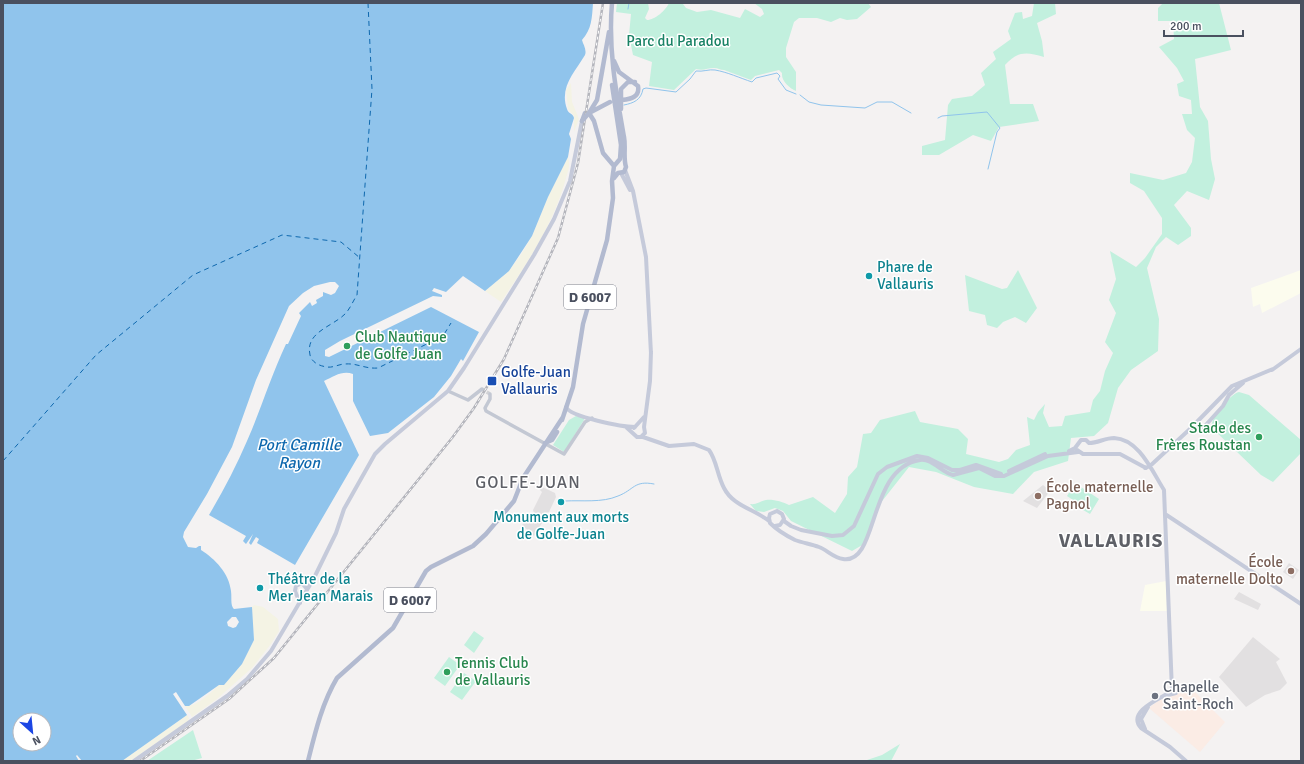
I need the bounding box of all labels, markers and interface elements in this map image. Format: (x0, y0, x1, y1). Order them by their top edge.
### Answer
scale bar (1164, 12, 1243, 38)
text: 200 m (1170, 19, 1202, 34)
park label: Parc du Paradou (626, 32, 730, 50)
place label: Phare de Vallauris (877, 258, 934, 293)
marker: Phare de Vallauris (864, 271, 874, 281)
road number: D 6007 (564, 285, 616, 309)
place label: Club Nautique de Golfe Juan (355, 328, 447, 363)
marker: Club Nautique de Golfe Juan (342, 341, 352, 351)
place label: Golfe-Juan Vallauris (501, 363, 571, 398)
marker: Golfe-Juan Vallauris (486, 375, 498, 387)
place label: Stade des Frères Roustan (1156, 419, 1251, 454)
marker: Stade des Frères Roustan (1254, 432, 1264, 442)
water label: Port Camille Rayon (257, 435, 342, 473)
district label: GOLFE-JUAN (475, 472, 581, 493)
place label: École maternelle Pagnol (1046, 477, 1153, 513)
marker: École maternelle Pagnol (1033, 491, 1043, 501)
marker: Monument aux morts de Golfe-Juan (556, 497, 566, 507)
place label: Monument aux morts de Golfe-Juan (493, 508, 629, 543)
district label: VALLAURIS (1059, 529, 1163, 553)
place label: École maternelle Dolto (1176, 552, 1283, 588)
marker: École maternelle Dolto (1286, 566, 1296, 576)
place label: Théâtre de la Mer Jean Marais (268, 570, 374, 605)
marker: Théâtre de la Mer Jean Marais (255, 583, 265, 593)
road number: D 6007 (384, 588, 436, 612)
place label: Tennis Club de Vallauris (455, 654, 531, 689)
marker: Tennis Club de Vallauris (442, 667, 452, 677)
place label: Chapelle Saint-Roch (1163, 678, 1234, 713)
marker: Chapelle Saint-Roch (1150, 691, 1160, 701)
north arrow (12, 712, 52, 752)
text: N (30, 733, 43, 748)

